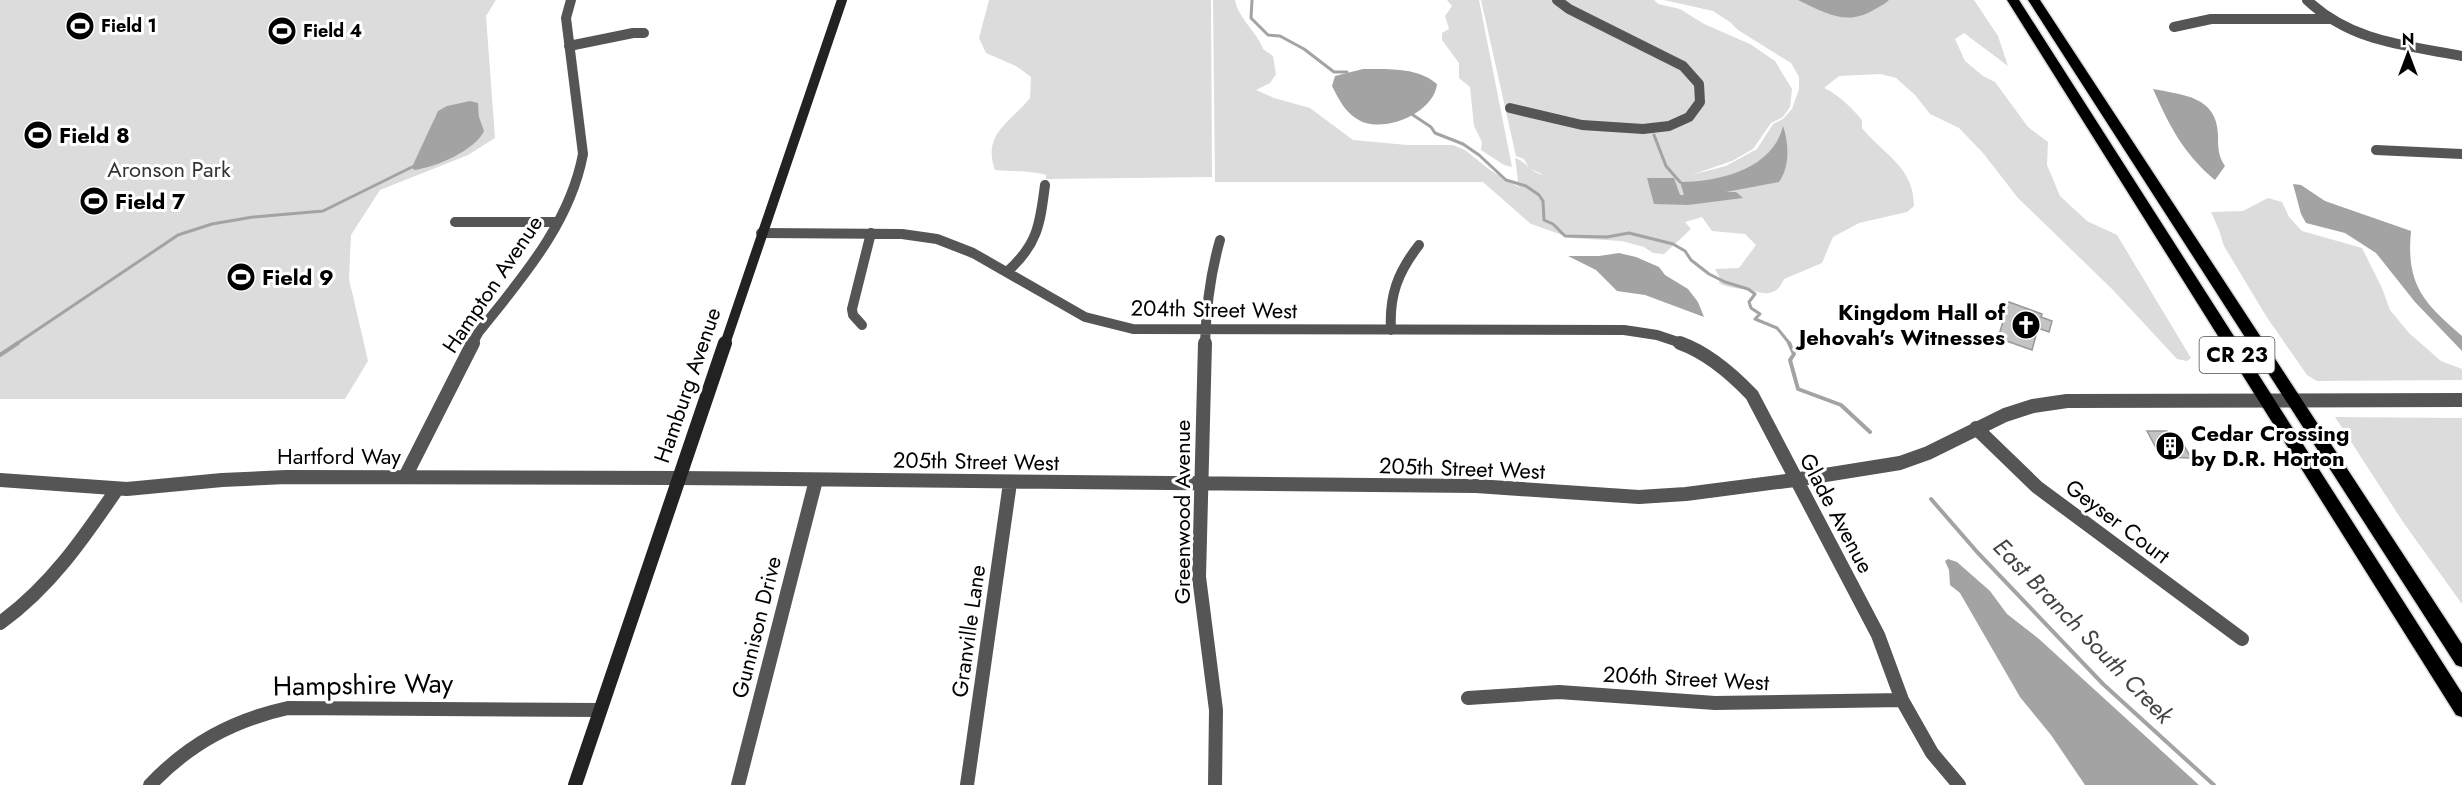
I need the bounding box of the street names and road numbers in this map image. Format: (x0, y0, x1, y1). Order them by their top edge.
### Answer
street label: Hampton Avenue (434, 209, 550, 359)
street label: 204th Street West (1130, 292, 1298, 326)
street label: Hamburg Avenue (645, 303, 729, 467)
road number: CR 23 (2200, 337, 2274, 373)
street label: Greenwood Avenue (1166, 420, 1198, 604)
street label: Hartford Way (277, 440, 401, 472)
street label: 205th Street West (893, 444, 1060, 478)
street label: Glade Avenue (1792, 447, 1882, 579)
street label: 205th Street West (1378, 449, 1546, 487)
street label: Geyser Court (2059, 471, 2178, 571)
street label: Gunnison Drive (723, 553, 789, 701)
street label: Granville Lane (943, 563, 993, 699)
street label: 206th Street West (1602, 658, 1771, 698)
street label: Hampshire Way (272, 663, 454, 706)

